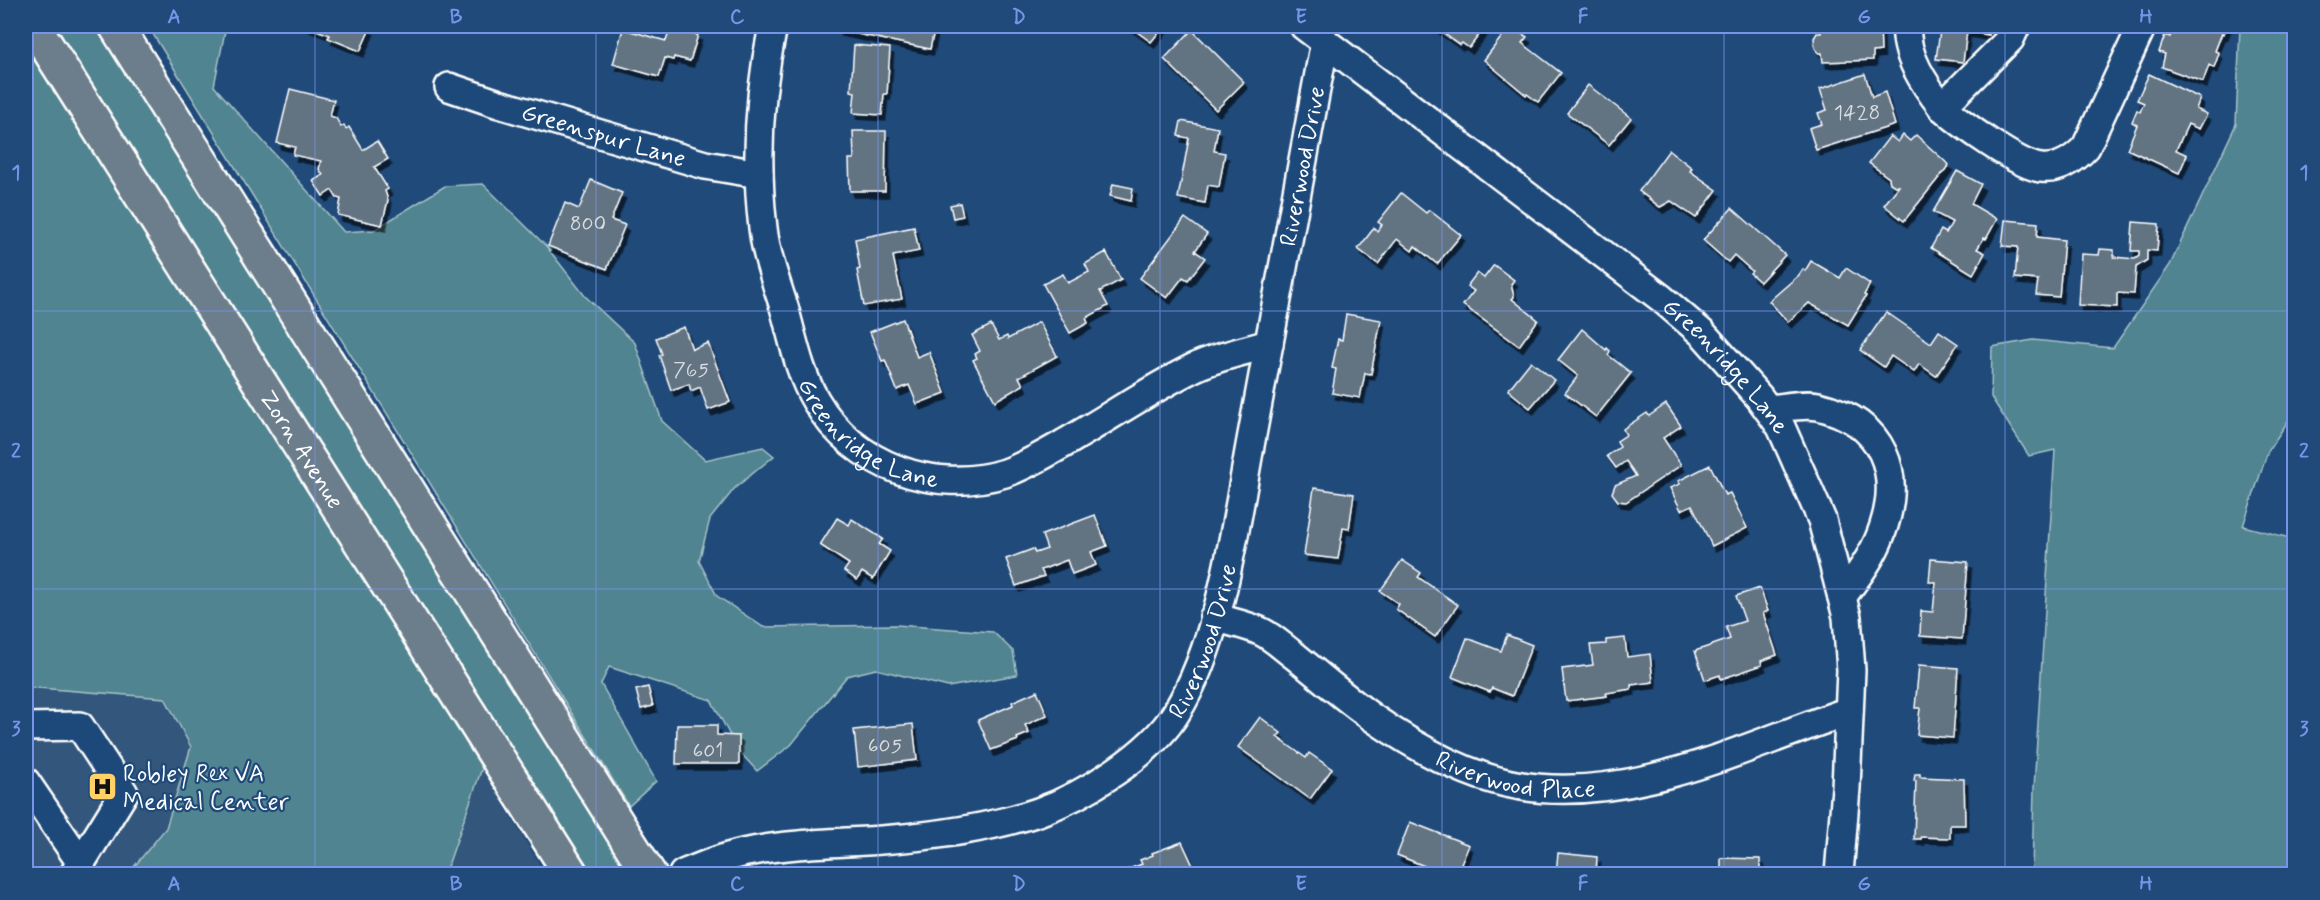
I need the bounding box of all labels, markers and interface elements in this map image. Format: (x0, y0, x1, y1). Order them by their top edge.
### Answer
text: A (167, 4, 181, 31)
text: B (450, 4, 463, 31)
text: C (730, 4, 745, 31)
text: D (1012, 4, 1026, 31)
text: E (1295, 4, 1307, 31)
text: F (1578, 4, 1589, 31)
text: G (1857, 4, 1871, 31)
text: H (2139, 4, 2153, 31)
street label: Riverwood Drive (1273, 84, 1333, 249)
street label: Greenspur Lane (517, 97, 689, 175)
house number: 1428 (1834, 99, 1880, 127)
text: 1 (12, 160, 20, 187)
text: 1 (2300, 160, 2308, 187)
house number: 800 (570, 210, 606, 238)
street label: Greenridge Lane (1655, 292, 1795, 441)
house number: 765 (673, 356, 709, 384)
street label: Greenridge Lane (790, 374, 940, 496)
street label: Zorn Avenue (251, 385, 350, 515)
text: 2 (11, 438, 21, 465)
text: 2 (2299, 438, 2309, 465)
street label: Riverwood Drive (1162, 561, 1245, 725)
text: 3 (11, 716, 21, 743)
text: 3 (2299, 716, 2309, 743)
house number: 605 (868, 732, 902, 760)
house number: 601 (693, 737, 723, 765)
street label: Riverwood Place (1430, 745, 1597, 806)
place label: Robley Rex VA Medical Center (123, 759, 289, 818)
hospital icon: Robley Rex VA Medical Center (86, 771, 118, 803)
text: A (167, 871, 181, 898)
text: B (450, 871, 463, 898)
text: C (730, 871, 745, 898)
text: D (1012, 871, 1026, 898)
text: E (1295, 871, 1307, 898)
text: F (1578, 871, 1589, 898)
text: G (1857, 871, 1871, 898)
text: H (2139, 871, 2153, 898)

